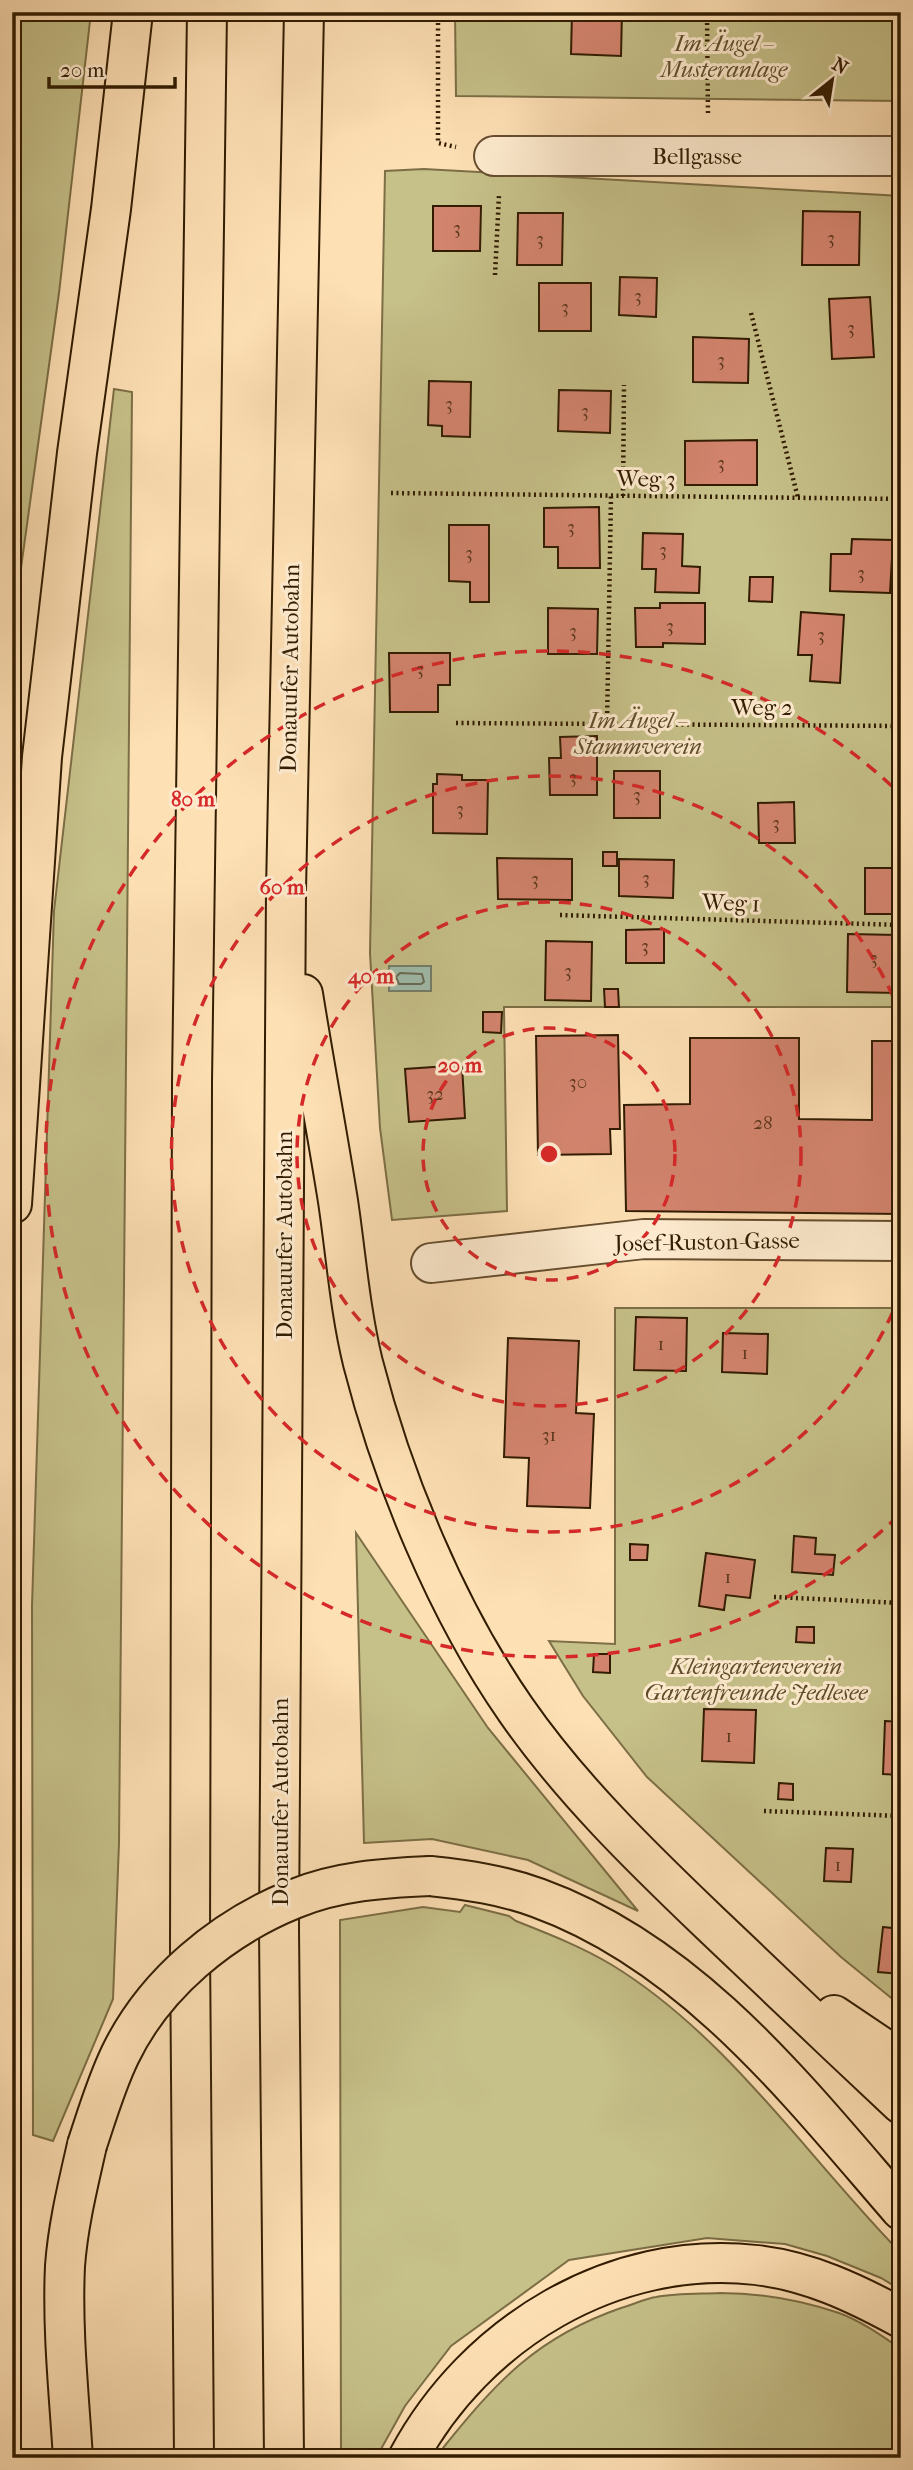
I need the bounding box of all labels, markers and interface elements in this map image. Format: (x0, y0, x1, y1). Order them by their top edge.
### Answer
park label: Im Äugel – Musteranlage (659, 29, 788, 83)
scale bar (49, 46, 175, 90)
north arrow (797, 46, 867, 116)
text: N (828, 53, 852, 80)
text: 20 m (60, 58, 105, 82)
street label: Bellgasse (652, 143, 742, 170)
house number: 3 (453, 217, 461, 239)
house number: 3 (827, 227, 835, 249)
house number: 3 (536, 228, 544, 250)
house number: 3 (634, 285, 642, 307)
house number: 3 (561, 296, 569, 318)
house number: 3 (847, 317, 855, 339)
house number: 3 (717, 349, 725, 371)
house number: 3 (445, 393, 453, 415)
house number: 3 (581, 400, 589, 422)
house number: 3 (717, 452, 725, 474)
street label: Weg 3 (615, 465, 676, 493)
house number: 3 (567, 516, 575, 538)
house number: 3 (659, 539, 667, 561)
house number: 3 (465, 542, 473, 564)
house number: 3 (857, 562, 865, 584)
street label: Donauufer Autobahn (275, 563, 305, 773)
house number: 3 (666, 615, 674, 637)
house number: 3 (569, 620, 577, 642)
house number: 3 (817, 624, 825, 646)
house number: 3 (416, 658, 424, 680)
street label: Weg 2 (730, 694, 793, 721)
park label: Im Äugel – Stammverein (573, 706, 702, 760)
house number: 3 (569, 766, 577, 788)
house number: 3 (633, 784, 641, 806)
text: 80 m (171, 787, 216, 811)
house number: 3 (456, 798, 464, 820)
house number: 3 (772, 812, 780, 834)
house number: 3 (642, 867, 650, 889)
house number: 3 (531, 868, 539, 890)
text: 60 m (260, 875, 305, 899)
street label: Weg 1 (701, 888, 760, 918)
house number: 3 (641, 935, 649, 957)
house number: 3 (870, 947, 878, 969)
house number: 3 (564, 960, 572, 982)
text: 40 m (347, 964, 395, 989)
text: 20 m (438, 1053, 483, 1077)
house number: 30 (569, 1071, 587, 1093)
house number: 32 (426, 1083, 444, 1105)
house number: 28 (753, 1112, 773, 1134)
street label: Donauufer Autobahn (271, 1130, 298, 1339)
centre of rings (537, 1142, 561, 1166)
street label: Josef-Ruston-Gasse (612, 1227, 800, 1257)
house number: 1 (658, 1333, 664, 1355)
house number: 1 (742, 1342, 748, 1364)
house number: 31 (542, 1424, 556, 1446)
house number: 1 (725, 1566, 731, 1588)
park label: Kleingartenverein Gartenfreunde Jedlesee (644, 1653, 868, 1706)
street label: Donauufer Autobahn (267, 1697, 294, 1906)
house number: 1 (726, 1725, 732, 1747)
house number: 1 (835, 1854, 841, 1876)

